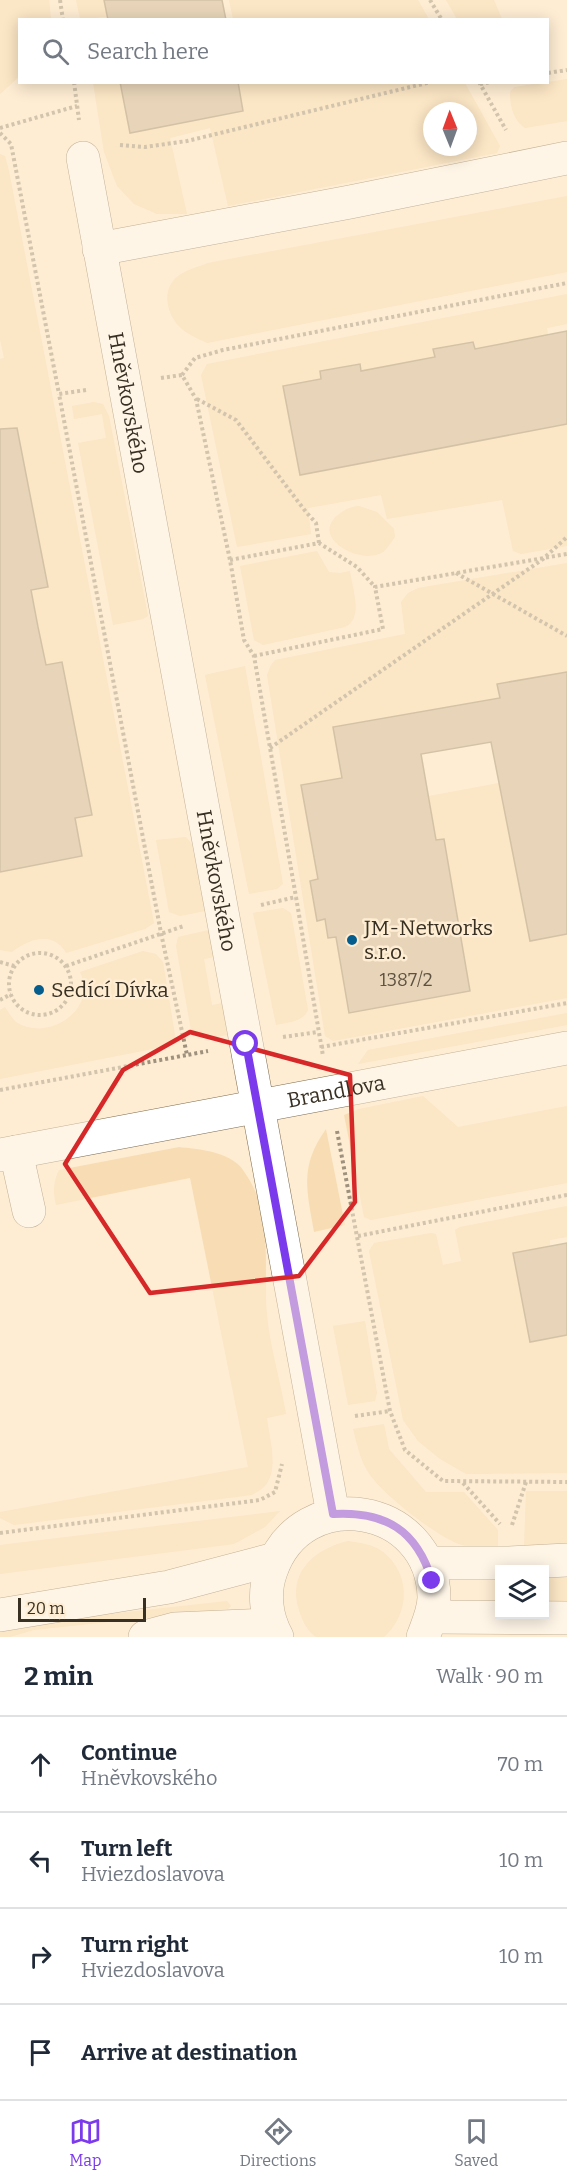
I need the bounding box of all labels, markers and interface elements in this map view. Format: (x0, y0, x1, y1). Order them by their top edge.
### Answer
search box (18, 18, 549, 84)
icon: search (39, 35, 72, 68)
text: Search here (87, 38, 209, 65)
north arrow (423, 102, 477, 156)
street label: Hněvkovského (102, 330, 154, 476)
street label: Hněvkovského (190, 808, 242, 954)
place label: JM-Networks s.r.o. (363, 915, 493, 965)
marker: JM-Networks s.r.o. (345, 933, 359, 947)
house number: 1387/2 (380, 969, 432, 991)
place label: Sedící Dívka (51, 977, 169, 1003)
marker: Sedící Dívka (32, 983, 46, 997)
route start (232, 1030, 258, 1056)
street label: Brandlova (285, 1070, 388, 1114)
map controls (495, 1565, 549, 1619)
button: layers (495, 1565, 549, 1619)
route end (418, 1567, 444, 1593)
scale bar (18, 1595, 146, 1622)
text: 20 m (27, 1599, 64, 1618)
text: 2 min (24, 1661, 93, 1692)
text: Walk · 90 m (436, 1664, 543, 1688)
text: Continue (81, 1739, 177, 1766)
icon: ahead (24, 1748, 57, 1781)
text: 70 m (497, 1752, 543, 1776)
text: Hněvkovského (81, 1766, 217, 1790)
text: Turn left (81, 1835, 173, 1862)
icon: left (24, 1844, 57, 1877)
text: 10 m (499, 1848, 543, 1872)
text: Hviezdoslavova (81, 1862, 225, 1886)
text: Turn right (81, 1931, 189, 1958)
icon: right (24, 1940, 57, 1973)
text: 10 m (499, 1944, 543, 1968)
text: Hviezdoslavova (81, 1958, 225, 1982)
icon: arrive (24, 2036, 57, 2069)
text: Arrive at destination (81, 2039, 297, 2066)
tab: Map (69, 2115, 102, 2170)
tab: Directions (240, 2115, 317, 2170)
tab: Saved (454, 2115, 498, 2170)

